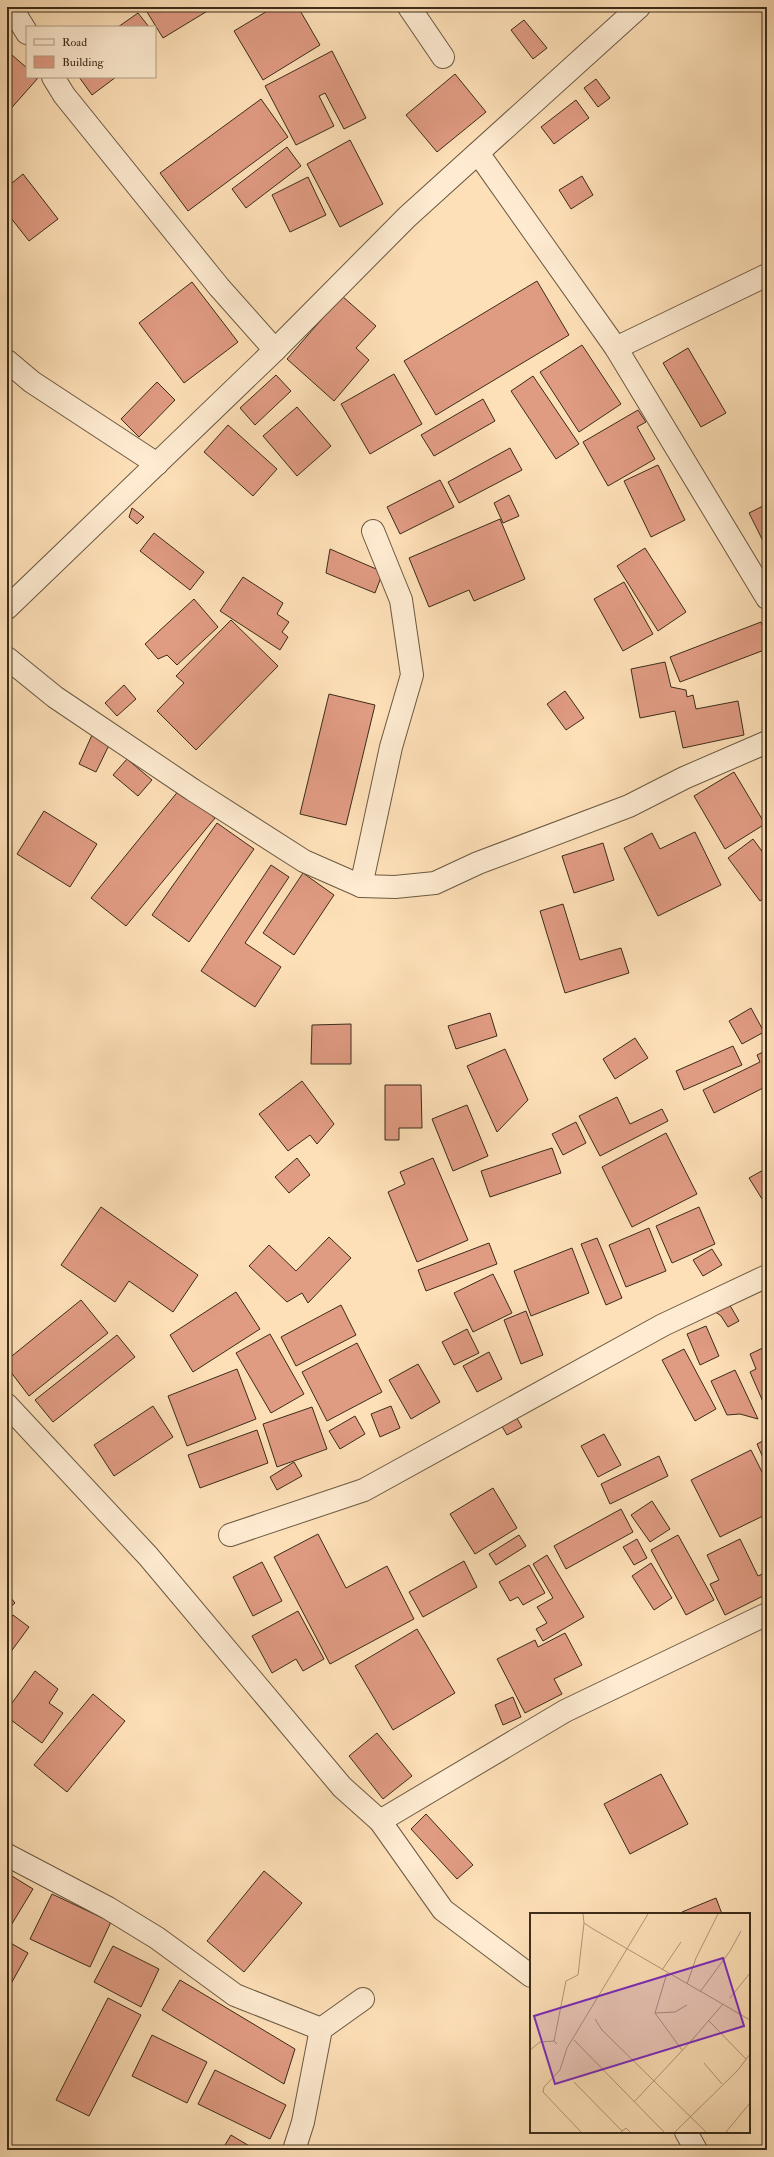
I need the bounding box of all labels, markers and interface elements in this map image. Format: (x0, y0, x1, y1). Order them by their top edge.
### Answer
legend (26, 26, 156, 78)
text: Road (62, 35, 87, 50)
text: Building (62, 55, 105, 70)
inset map (530, 1913, 750, 2133)

